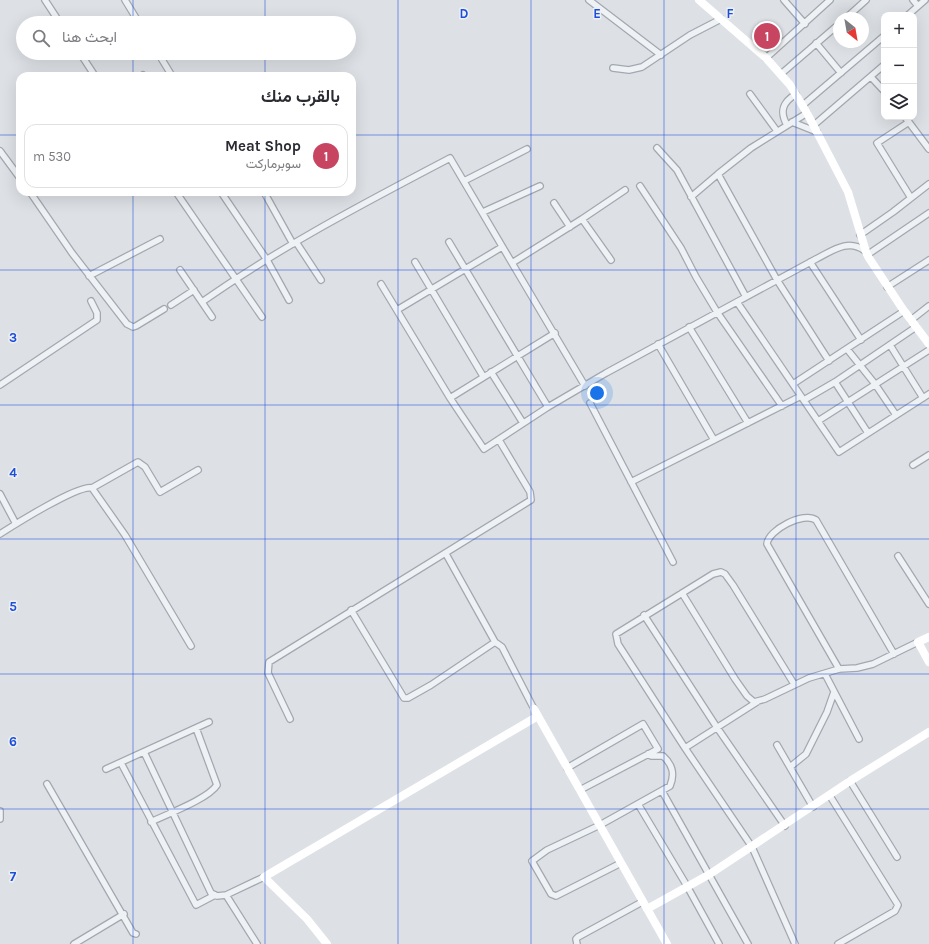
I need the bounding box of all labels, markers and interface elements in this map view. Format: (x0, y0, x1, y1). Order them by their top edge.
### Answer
text: D (460, 6, 469, 21)
text: E (593, 6, 601, 21)
text: F (726, 6, 734, 21)
north arrow (833, 12, 869, 48)
map controls (881, 12, 917, 120)
button: + (881, 12, 917, 48)
search box (16, 16, 356, 60)
pin: 1 (754, 21, 780, 51)
icon: search (30, 27, 52, 49)
text: ابحث هنا (62, 28, 117, 46)
button: − (881, 48, 917, 84)
button: layers (881, 84, 917, 120)
text: بالقرب منك (261, 86, 340, 106)
text: Meat Shop (225, 137, 301, 155)
text: 530 m (33, 149, 71, 164)
text: 1 (324, 149, 328, 164)
text: سوبرماركت (246, 156, 301, 171)
text: 3 (9, 330, 17, 345)
your location (587, 383, 607, 403)
text: 4 (9, 465, 17, 480)
text: 5 (9, 599, 17, 614)
text: 6 (9, 734, 17, 749)
text: 7 (10, 869, 17, 884)

